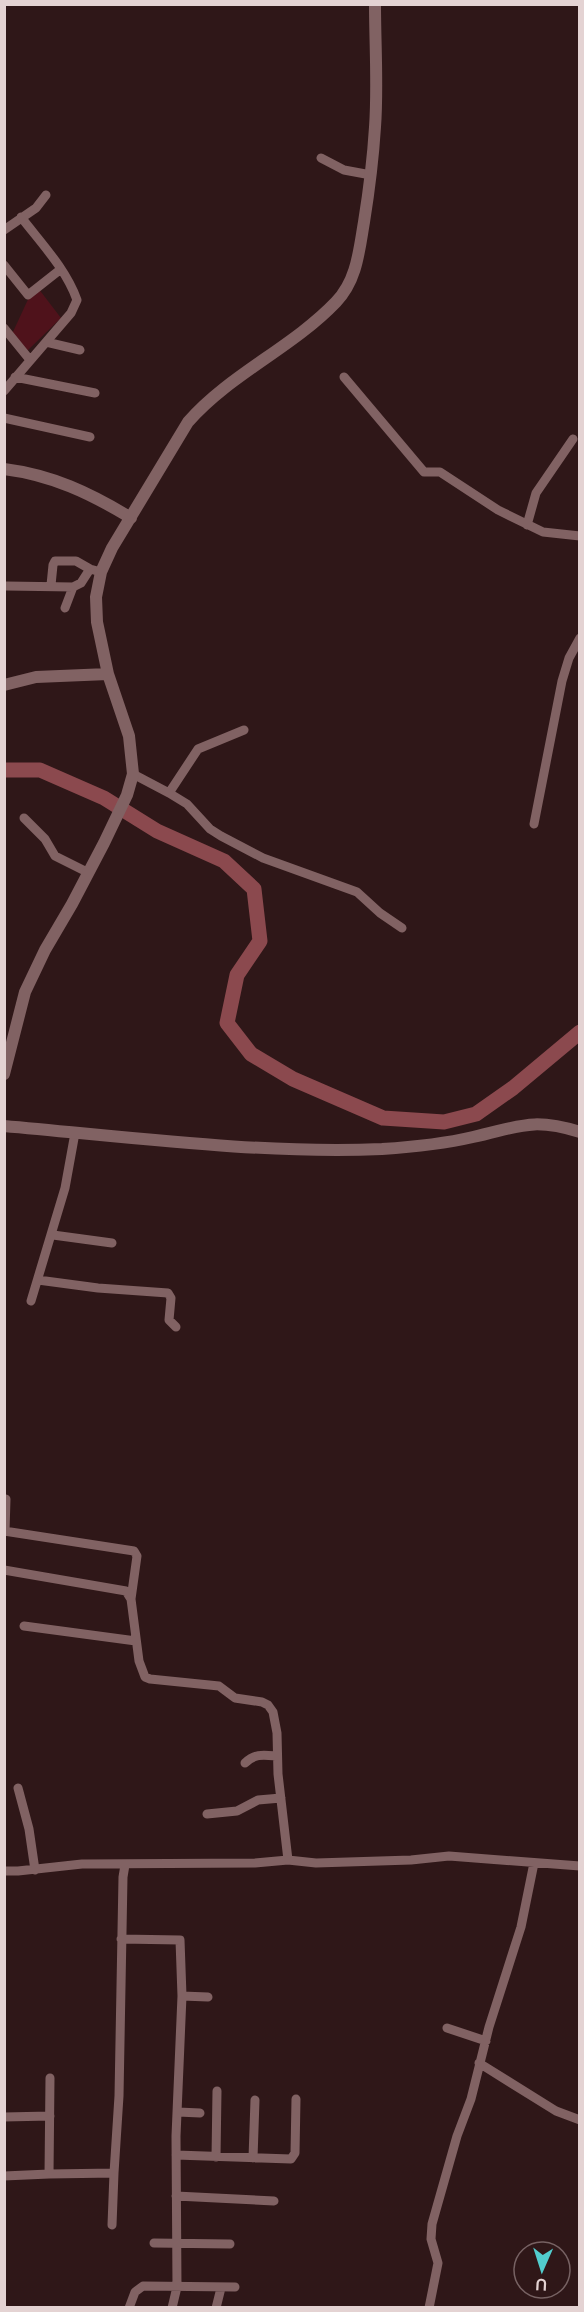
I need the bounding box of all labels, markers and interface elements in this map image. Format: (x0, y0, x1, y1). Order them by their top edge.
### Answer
north arrow (512, 2240, 572, 2300)
text: U (535, 2276, 548, 2295)

